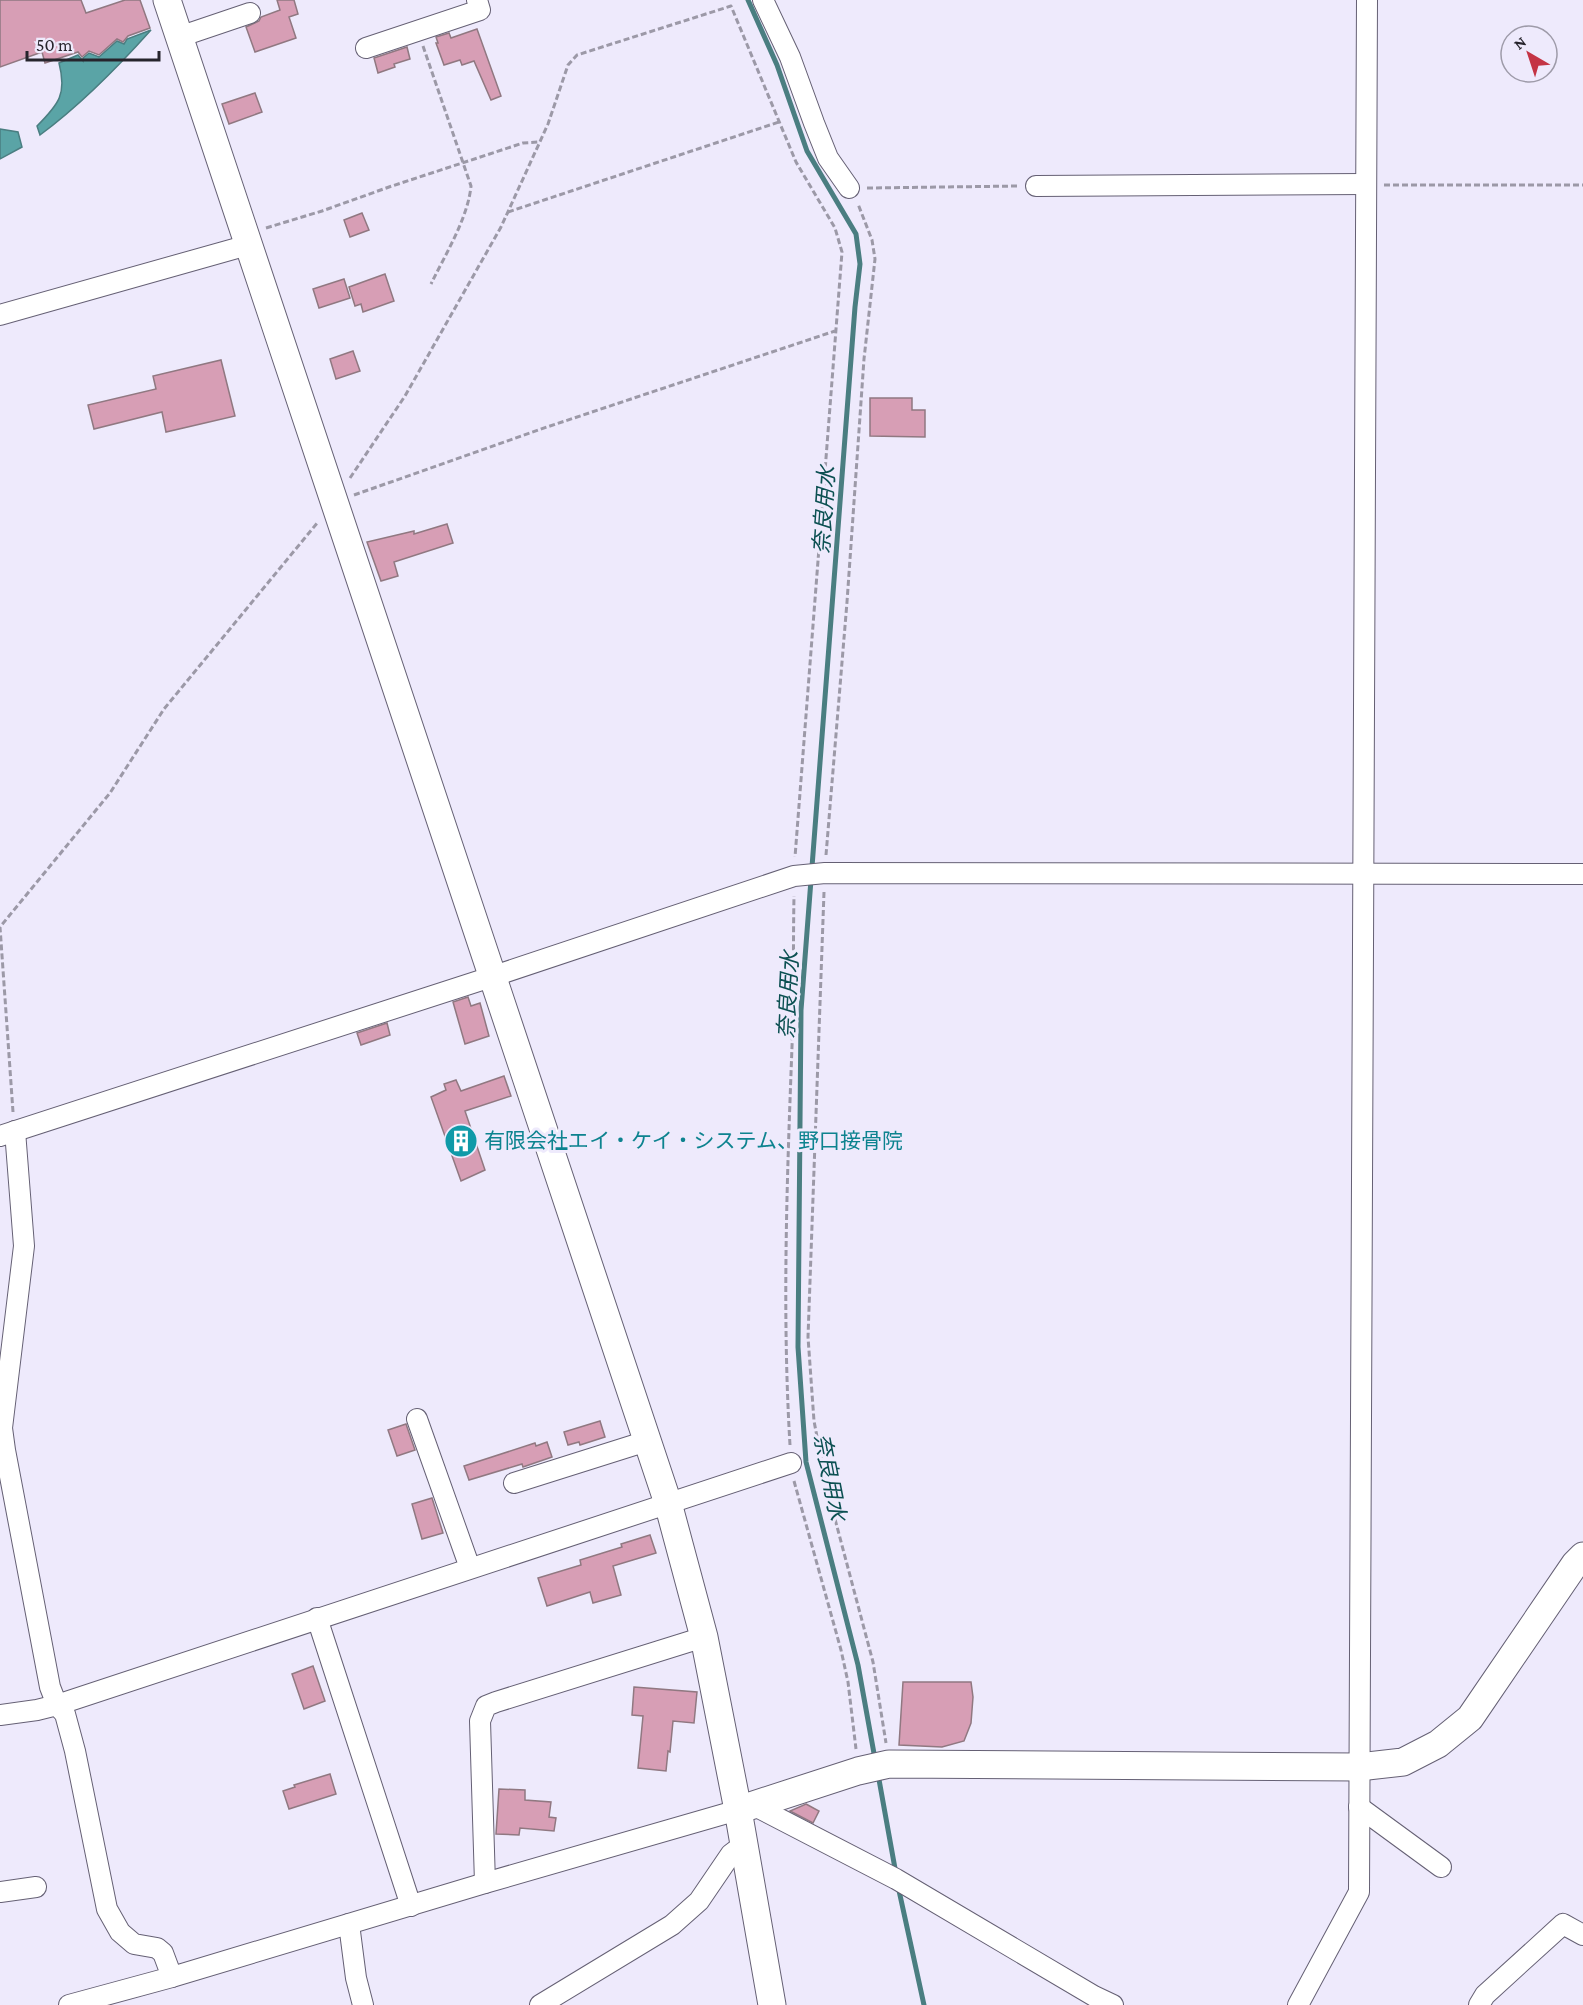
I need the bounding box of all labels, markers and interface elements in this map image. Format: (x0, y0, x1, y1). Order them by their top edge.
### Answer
scale bar (27, 24, 159, 62)
north arrow (1499, 24, 1559, 84)
text: N (1510, 33, 1530, 53)
text: 50 m (36, 35, 73, 55)
water label: 奈良用水 (808, 463, 840, 555)
water label: 奈良用水 (773, 948, 803, 1040)
building icon: 有限会社エイ・ケイ・システム、野口接骨院 (443, 1123, 479, 1159)
place label: 有限会社エイ・ケイ・システム、野口接骨院 (484, 1129, 903, 1153)
water label: 奈良用水 (809, 1431, 851, 1525)

